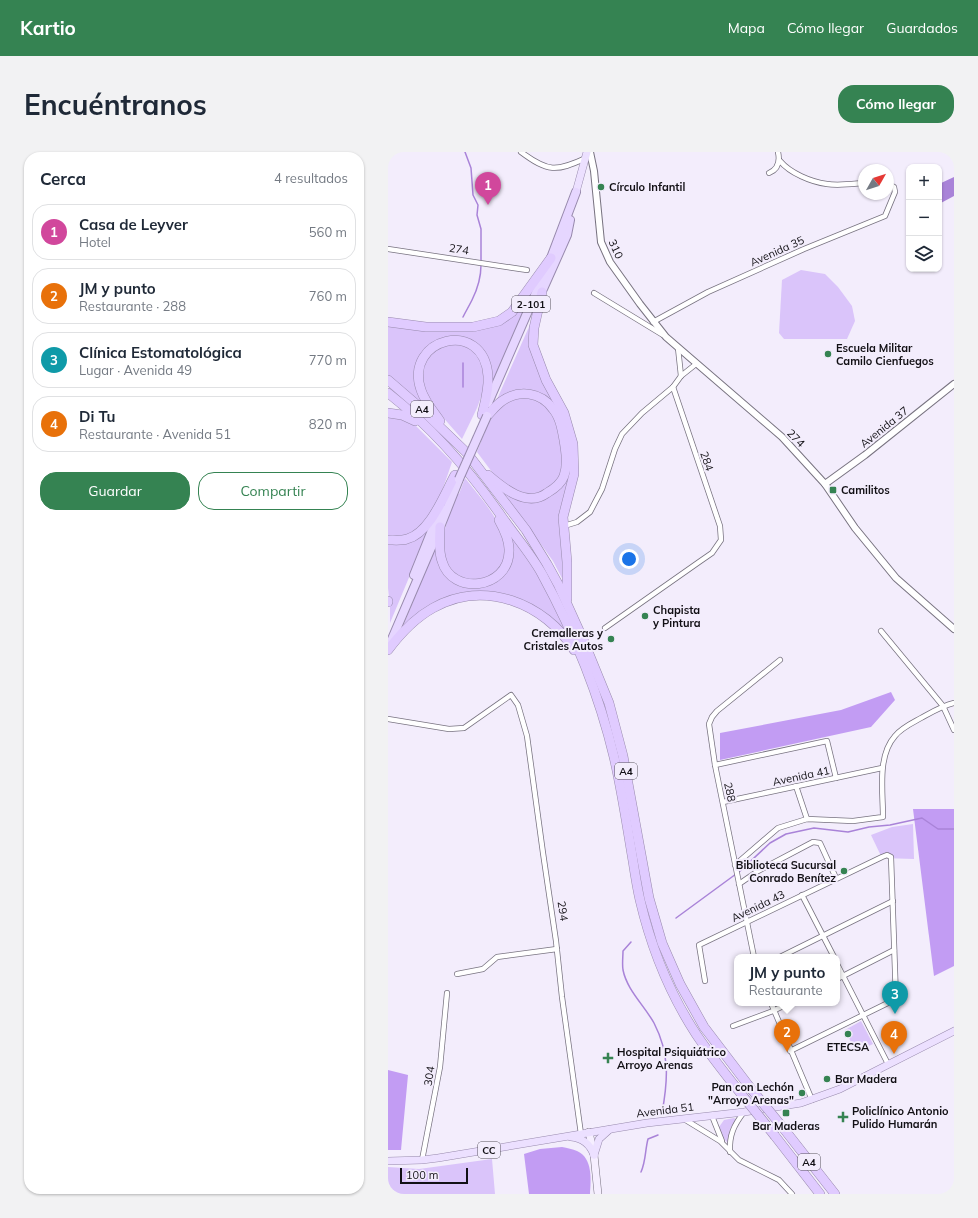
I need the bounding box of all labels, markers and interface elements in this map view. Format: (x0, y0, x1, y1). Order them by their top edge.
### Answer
text: Kartio (20, 16, 76, 40)
text: Mapa (728, 19, 765, 37)
text: Cómo llegar (787, 19, 864, 37)
text: Guardados (886, 19, 958, 37)
button: Cómo llegar (838, 85, 954, 123)
text: Encuéntranos (24, 87, 207, 122)
north arrow (858, 164, 894, 200)
map controls (906, 164, 942, 272)
button: + (906, 164, 942, 200)
text: Cerca (40, 168, 86, 189)
text: 4 resultados (274, 170, 348, 186)
pin: 1 (475, 172, 501, 205)
place label: Círculo Infantil (609, 180, 685, 194)
marker: Círculo Infantil (596, 182, 606, 192)
button: − (906, 200, 942, 236)
text: Casa de Leyver (79, 215, 188, 234)
text: 1 (50, 224, 58, 240)
text: 560 m (309, 224, 347, 240)
street label: Avenida 35 (748, 233, 807, 269)
text: Hotel (79, 234, 111, 250)
button: layers (906, 236, 942, 272)
street label: 310 (606, 237, 627, 261)
street label: 274 (448, 241, 470, 258)
text: JM y punto (79, 279, 156, 298)
text: 2 (50, 288, 58, 304)
text: 760 m (309, 288, 347, 304)
road number: 2-101 (512, 296, 550, 312)
text: Restaurante · 288 (79, 298, 186, 314)
place label: Escuela Militar Camilo Cienfuegos (836, 341, 934, 368)
text: Clínica Estomatológica (79, 343, 242, 362)
marker: Escuela Militar Camilo Cienfuegos (823, 349, 833, 359)
text: 3 (50, 352, 58, 368)
text: 770 m (309, 352, 347, 368)
text: Lugar · Avenida 49 (79, 362, 192, 378)
road number: A4 (411, 401, 433, 417)
street label: Avenida 37 (857, 403, 911, 451)
text: Di Tu (79, 407, 116, 426)
text: 4 (50, 416, 58, 432)
text: 820 m (309, 416, 347, 432)
text: Restaurante · Avenida 51 (79, 426, 231, 442)
street label: 274 (784, 426, 808, 450)
street label: 284 (697, 449, 717, 473)
button: Guardar (40, 472, 190, 510)
button: Compartir (198, 472, 348, 510)
place label: Camilitos (841, 483, 890, 497)
marker: Camilitos (828, 485, 838, 495)
your location (619, 549, 639, 569)
place label: Chapista y Pintura (652, 603, 701, 630)
marker: Chapista y Pintura (640, 611, 650, 621)
place label: Cremalleras y Cristales Autos (523, 626, 603, 653)
marker: Cremalleras y Cristales Autos (606, 634, 616, 644)
road number: A4 (615, 763, 637, 779)
street label: Avenida 41 (771, 763, 831, 789)
street label: 288 (721, 781, 739, 804)
place label: Biblioteca Sucursal Conrado Benítez (736, 858, 836, 885)
marker: Biblioteca Sucursal Conrado Benítez (839, 866, 849, 876)
street label: Avenida 43 (729, 887, 787, 925)
street label: 294 (555, 900, 572, 922)
popup (734, 954, 840, 1006)
text: JM y punto (749, 963, 825, 982)
pin: 3 (882, 981, 908, 1014)
text: Restaurante (749, 982, 822, 998)
pin: 2 (774, 1019, 800, 1052)
pin: 4 (881, 1021, 907, 1054)
marker: ETECSA (843, 1029, 853, 1039)
place label: ETECSA (827, 1040, 870, 1054)
place label: Hospital Psiquiátrico Arroyo Arenas (617, 1045, 726, 1072)
marker: Hospital Psiquiátrico Arroyo Arenas (602, 1052, 614, 1064)
street label: 304 (421, 1065, 438, 1087)
place label: Bar Madera (835, 1072, 897, 1086)
marker: Bar Madera (822, 1074, 832, 1084)
place label: Pan con Lechón "Arroyo Arenas" (708, 1080, 794, 1107)
marker: Pan con Lechón "Arroyo Arenas" (797, 1088, 807, 1098)
street label: Avenida 51 (635, 1100, 695, 1120)
place label: Policlínico Antonio Pulido Humarán (852, 1104, 949, 1131)
marker: Bar Maderas (781, 1108, 791, 1118)
marker: Policlínico Antonio Pulido Humarán (837, 1111, 849, 1123)
place label: Bar Maderas (752, 1119, 820, 1133)
road number: CC (478, 1142, 500, 1158)
road number: A4 (798, 1154, 820, 1170)
scale bar (400, 1166, 468, 1185)
text: 100 m (406, 1168, 438, 1182)

